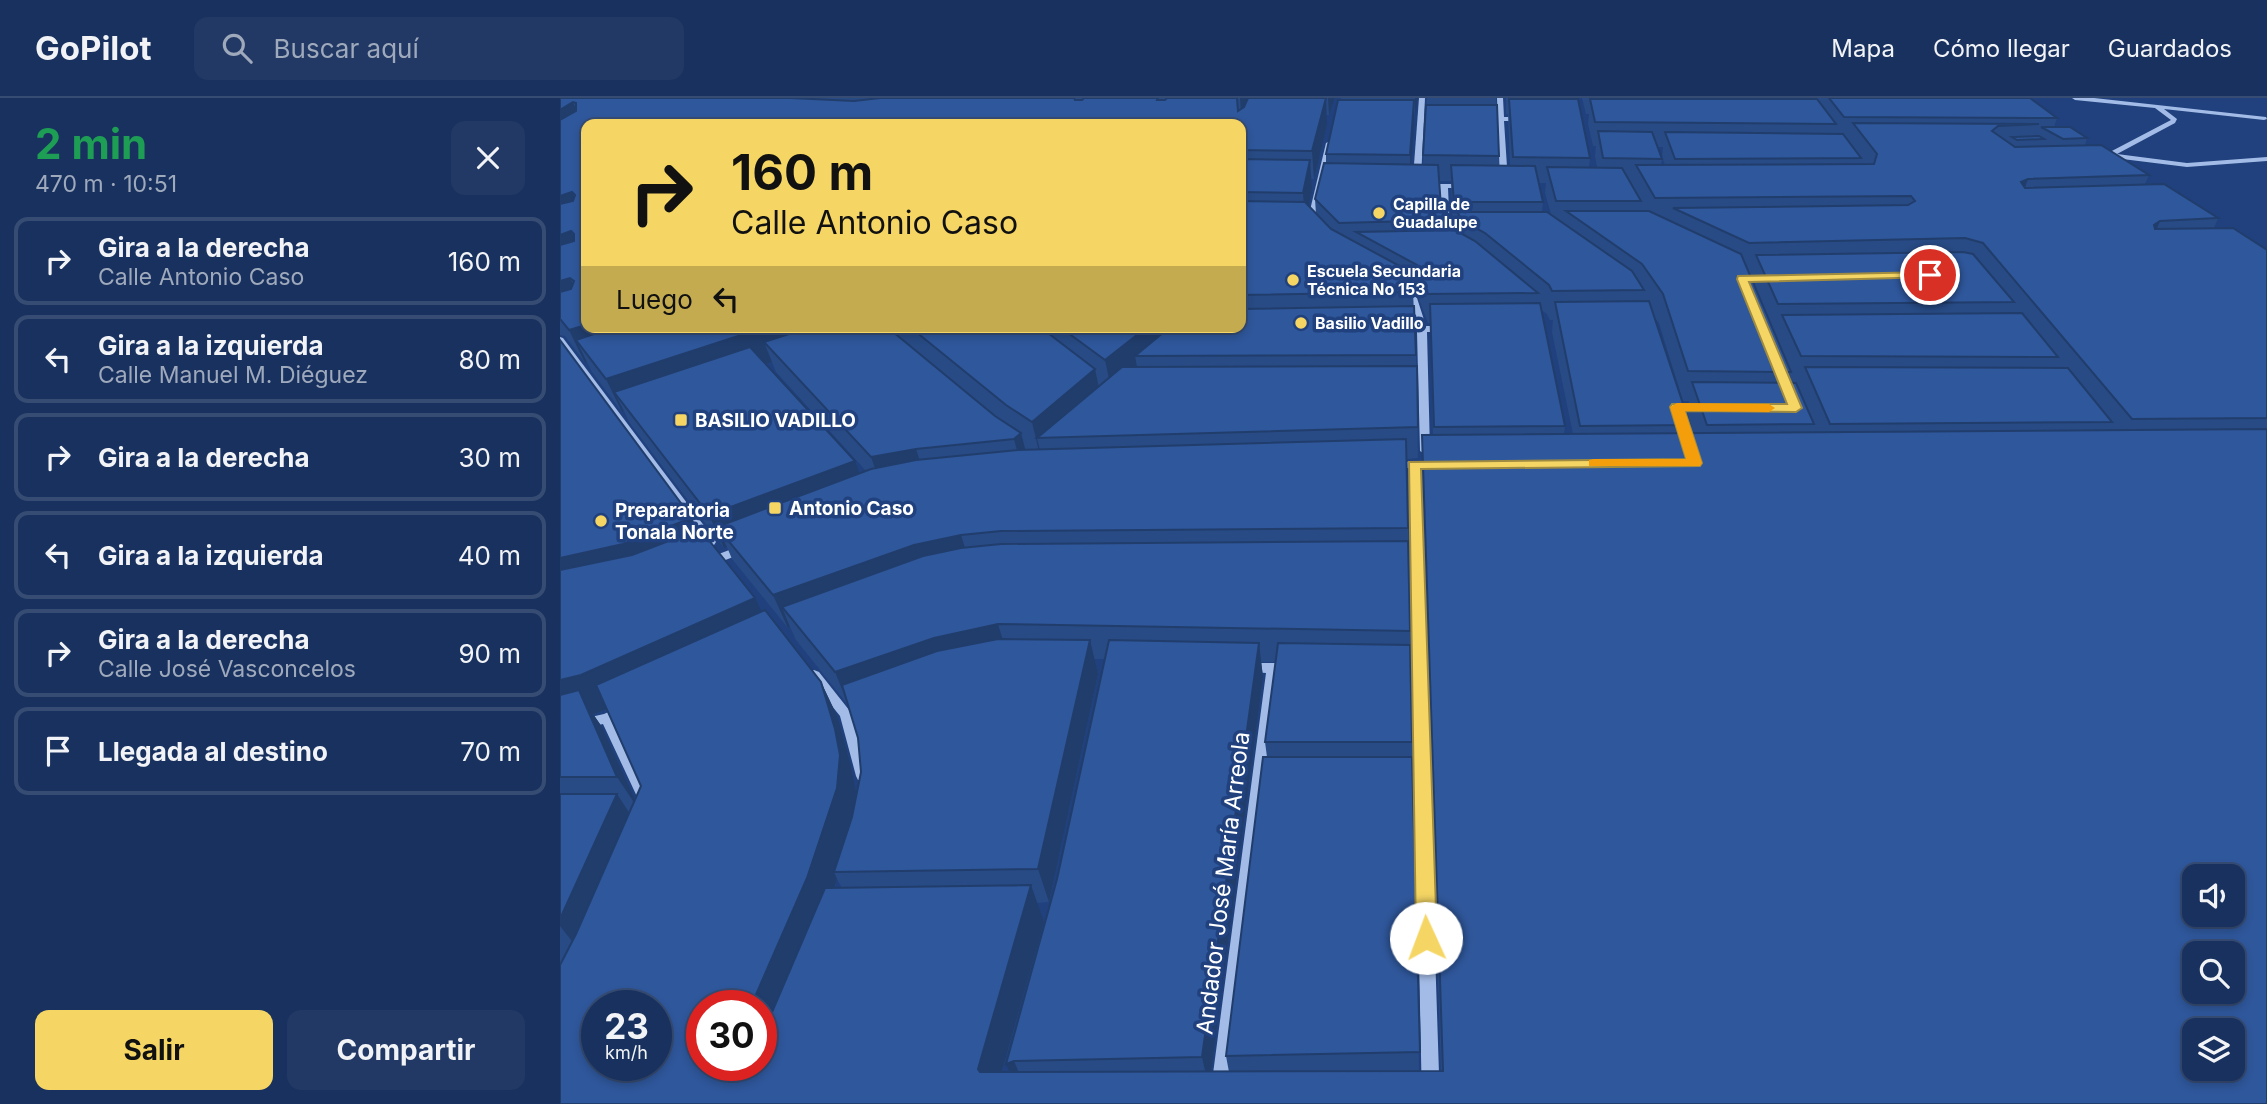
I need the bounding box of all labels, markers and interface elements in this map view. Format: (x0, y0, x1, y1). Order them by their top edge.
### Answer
search box (194, 17, 684, 80)
text: GoPilot (35, 28, 152, 68)
icon: search (218, 29, 256, 67)
text: Buscar aquí (274, 33, 419, 64)
text: Mapa (1831, 34, 1895, 63)
text: Cómo llegar (1933, 34, 2070, 63)
text: Guardados (2108, 34, 2232, 63)
text: 2 min (35, 118, 147, 169)
button: close (451, 121, 525, 195)
text: 160 m (731, 143, 873, 202)
icon: right (616, 147, 707, 238)
text: 470 m · 10:51 (35, 170, 177, 198)
place label: Capilla de Guadalupe (1393, 194, 1478, 232)
text: Calle Antonio Caso (731, 203, 1018, 242)
marker: Capilla de Guadalupe (1371, 205, 1387, 221)
text: Gira a la derecha (98, 232, 310, 263)
icon: right (39, 242, 77, 280)
pin (1900, 245, 1960, 305)
text: 160 m (448, 246, 521, 277)
icon: arrive (1911, 256, 1949, 294)
place label: Escuela Secundaria Técnica No 153 (1307, 261, 1461, 299)
text: Calle Antonio Caso (98, 263, 304, 291)
marker: Escuela Secundaria Técnica No 153 (1285, 272, 1301, 288)
icon: left (707, 280, 745, 318)
text: Luego (616, 284, 693, 315)
place label: Basilio Vadillo (1315, 313, 1424, 333)
marker: Basilio Vadillo (1293, 315, 1309, 331)
text: Gira a la izquierda (98, 330, 324, 361)
icon: left (39, 340, 77, 378)
text: 80 m (458, 344, 521, 375)
text: Calle Manuel M. Diéguez (98, 361, 368, 389)
place label: BASILIO VADILLO (695, 409, 856, 432)
marker: BASILIO VADILLO (673, 412, 689, 428)
icon: right (39, 438, 77, 476)
text: Gira a la derecha (98, 442, 310, 473)
text: 30 m (458, 442, 521, 473)
place label: Antonio Caso (789, 497, 914, 520)
place label: Preparatoria Tonala Norte (615, 499, 734, 544)
marker: Antonio Caso (767, 500, 783, 516)
marker: Preparatoria Tonala Norte (593, 513, 609, 529)
icon: left (39, 536, 77, 574)
text: Gira a la izquierda (98, 540, 324, 571)
text: 40 m (458, 540, 521, 571)
text: Gira a la derecha (98, 624, 310, 655)
icon: right (39, 634, 77, 672)
text: 90 m (458, 638, 521, 669)
text: Calle José Vasconcelos (98, 655, 356, 683)
street label: Andador José María Arreola (1191, 730, 1255, 1036)
icon: arrive (39, 732, 77, 770)
text: Llegada al destino (98, 736, 328, 767)
text: 70 m (460, 736, 521, 767)
map controls (2182, 864, 2245, 1081)
button: sound (2182, 864, 2245, 927)
position arrow (1389, 901, 1463, 975)
button: search (2182, 941, 2245, 1004)
speed limit sign: 30 (686, 990, 777, 1081)
text: 23 (604, 1005, 649, 1047)
button: Salir (35, 1010, 273, 1090)
button: Compartir (287, 1010, 525, 1090)
button: layers (2182, 1018, 2245, 1081)
text: km/h (605, 1042, 648, 1063)

